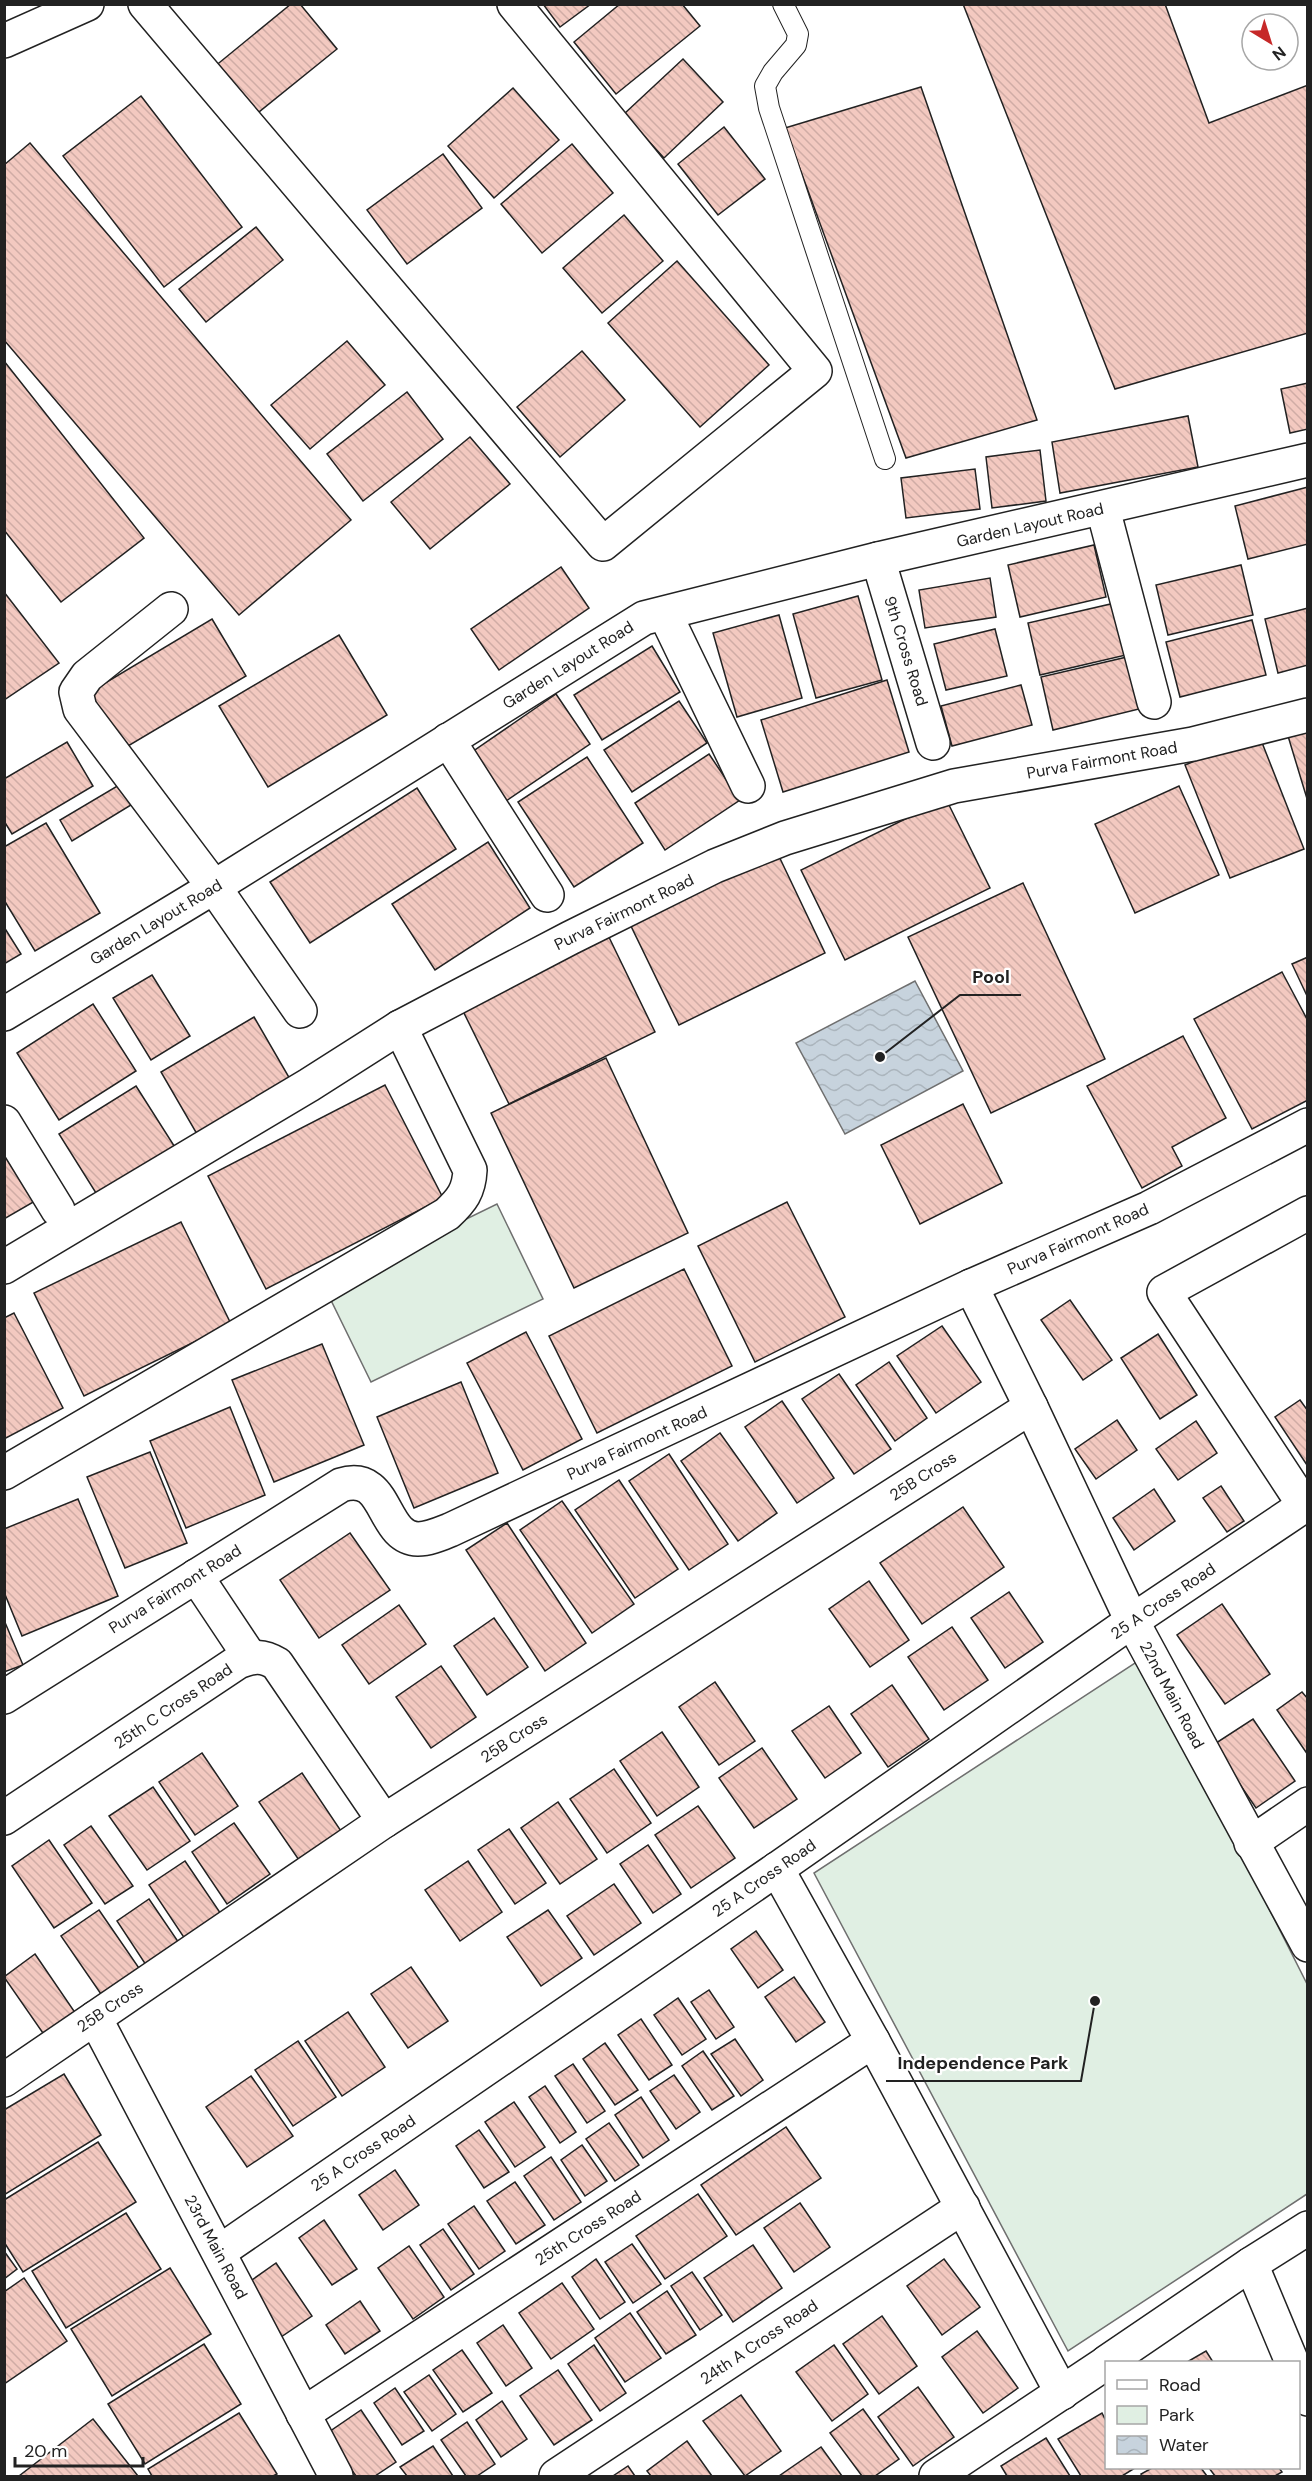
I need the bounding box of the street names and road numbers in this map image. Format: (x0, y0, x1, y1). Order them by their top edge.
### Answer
street label: Garden Layout Road (954, 498, 1106, 552)
street label: 9th Cross Road (879, 593, 933, 709)
street label: Garden Layout Road (499, 616, 637, 714)
street label: Purva Fairmont Road (1025, 736, 1179, 784)
street label: Purva Fairmont Road (551, 869, 697, 955)
street label: Garden Layout Road (86, 874, 226, 970)
street label: Purva Fairmont Road (1004, 1198, 1152, 1280)
street label: Purva Fairmont Road (563, 1401, 711, 1485)
street label: 25B Cross (886, 1447, 960, 1505)
street label: Purva Fairmont Road (105, 1540, 245, 1638)
street label: 25 A Cross Road (1106, 1558, 1220, 1644)
street label: 22nd Main Road (1135, 1638, 1209, 1752)
street label: 25th C Cross Road (110, 1659, 236, 1753)
street label: 25B Cross (477, 1709, 551, 1767)
street label: 25 A Cross Road (708, 1834, 820, 1922)
street label: 25B Cross (73, 1977, 147, 2037)
street label: 25 A Cross Road (306, 2110, 420, 2196)
street label: 25th Cross Road (531, 2186, 645, 2270)
street label: 23rd Main Road (180, 2191, 252, 2303)
street label: 24th A Cross Road (696, 2295, 822, 2389)

